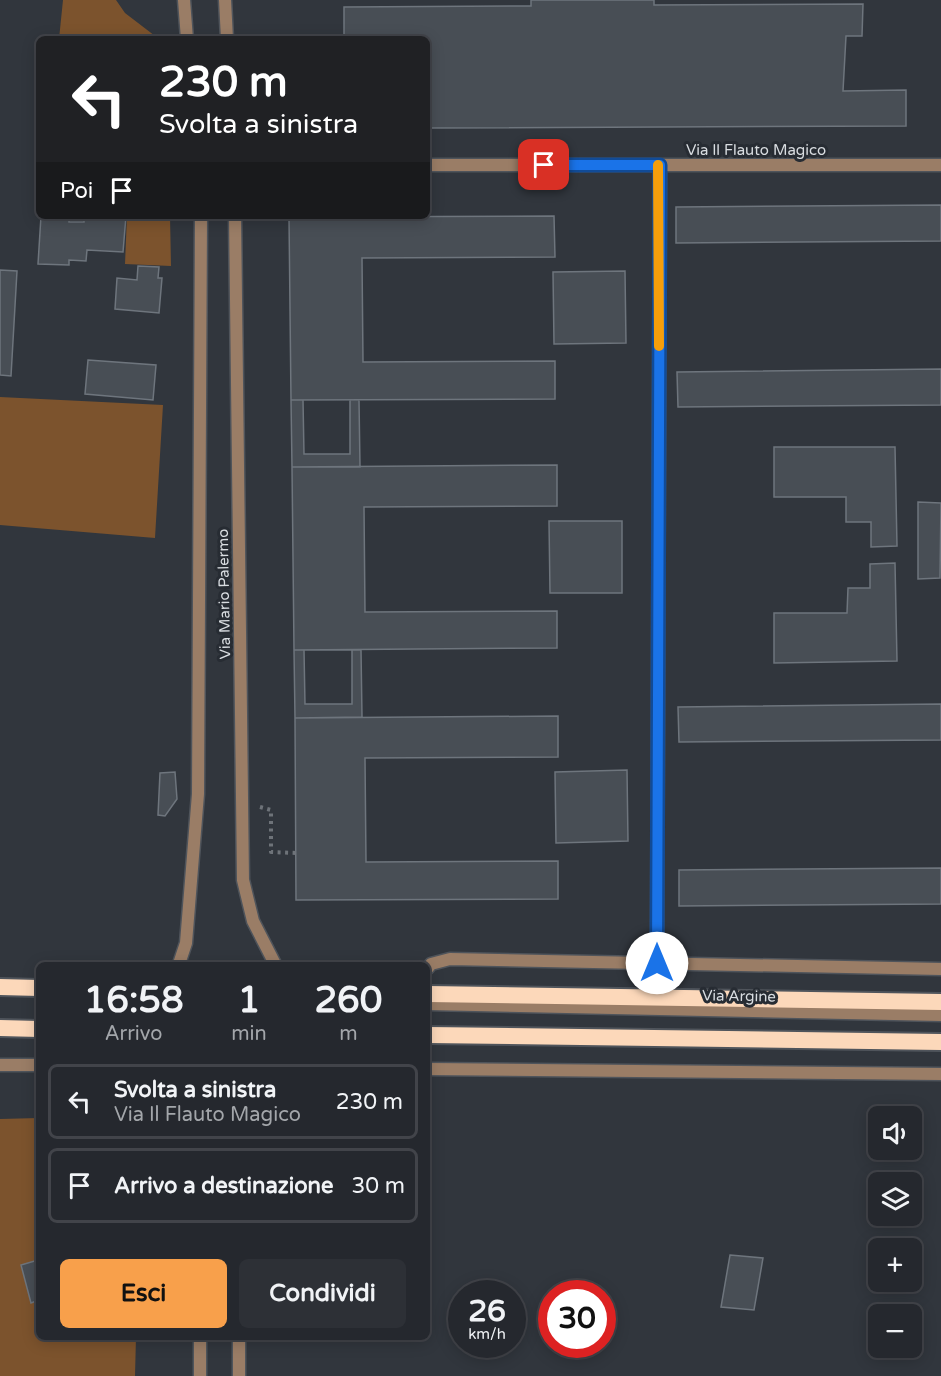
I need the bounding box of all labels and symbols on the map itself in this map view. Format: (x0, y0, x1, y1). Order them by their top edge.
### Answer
pin (518, 139, 569, 190)
street label: Via Il Flauto Magico (686, 141, 826, 159)
street label: Via Mario Palermo (214, 528, 234, 660)
position arrow (625, 931, 689, 995)
street label: Via Argine (702, 986, 776, 1006)
speed limit sign: 30 (538, 1280, 616, 1358)

